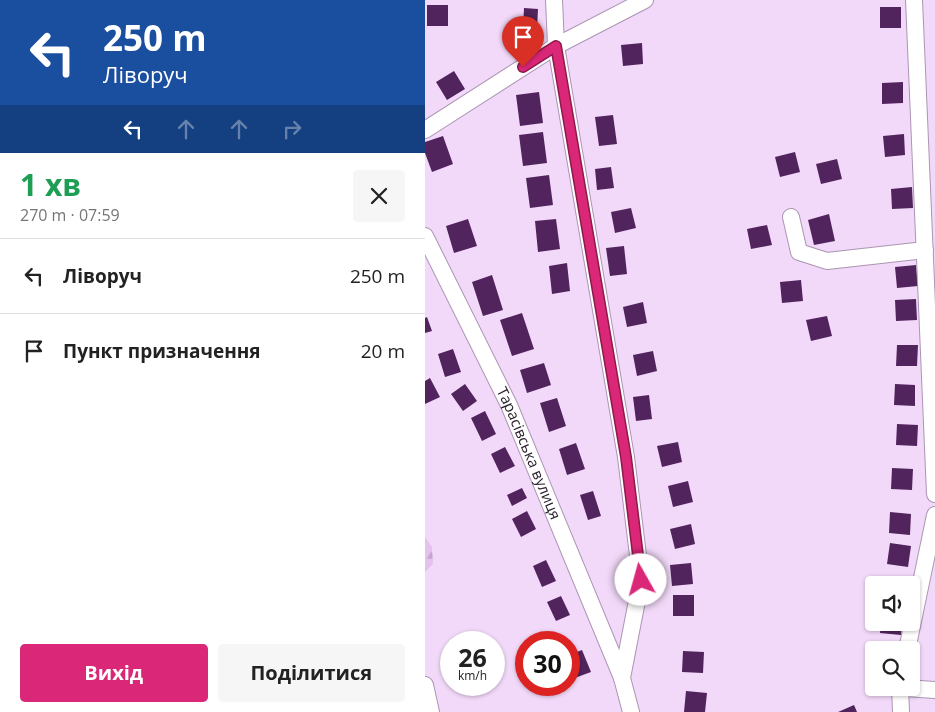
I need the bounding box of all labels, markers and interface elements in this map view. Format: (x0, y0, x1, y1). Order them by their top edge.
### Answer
text: 250 m (103, 14, 207, 61)
pin (502, 16, 544, 67)
icon: left (20, 20, 85, 85)
icon: arrive (509, 23, 537, 51)
text: Ліворуч (103, 59, 188, 89)
icon: left (119, 115, 147, 143)
icon: ahead (172, 115, 200, 143)
icon: ahead (225, 115, 253, 143)
icon: right (278, 115, 306, 143)
text: 1 хв (20, 164, 81, 205)
button: close (353, 170, 405, 222)
text: 270 m · 07:59 (20, 204, 120, 226)
icon: left (20, 262, 48, 290)
text: Ліворуч (63, 263, 142, 289)
text: 250 m (350, 263, 405, 289)
icon: arrive (20, 337, 48, 365)
text: Пункт призначення (63, 338, 261, 364)
text: 20 m (361, 338, 405, 364)
street label: Тарасівська вулиця (493, 383, 566, 522)
position arrow (614, 553, 666, 605)
map controls (865, 576, 920, 696)
button: sound (865, 576, 920, 631)
speed limit sign: 30 (515, 631, 580, 696)
text: 26 (458, 640, 487, 674)
button: search (865, 641, 920, 696)
button: Вихід (20, 644, 208, 702)
button: Поділитися (218, 644, 405, 702)
text: km/h (458, 667, 487, 684)

